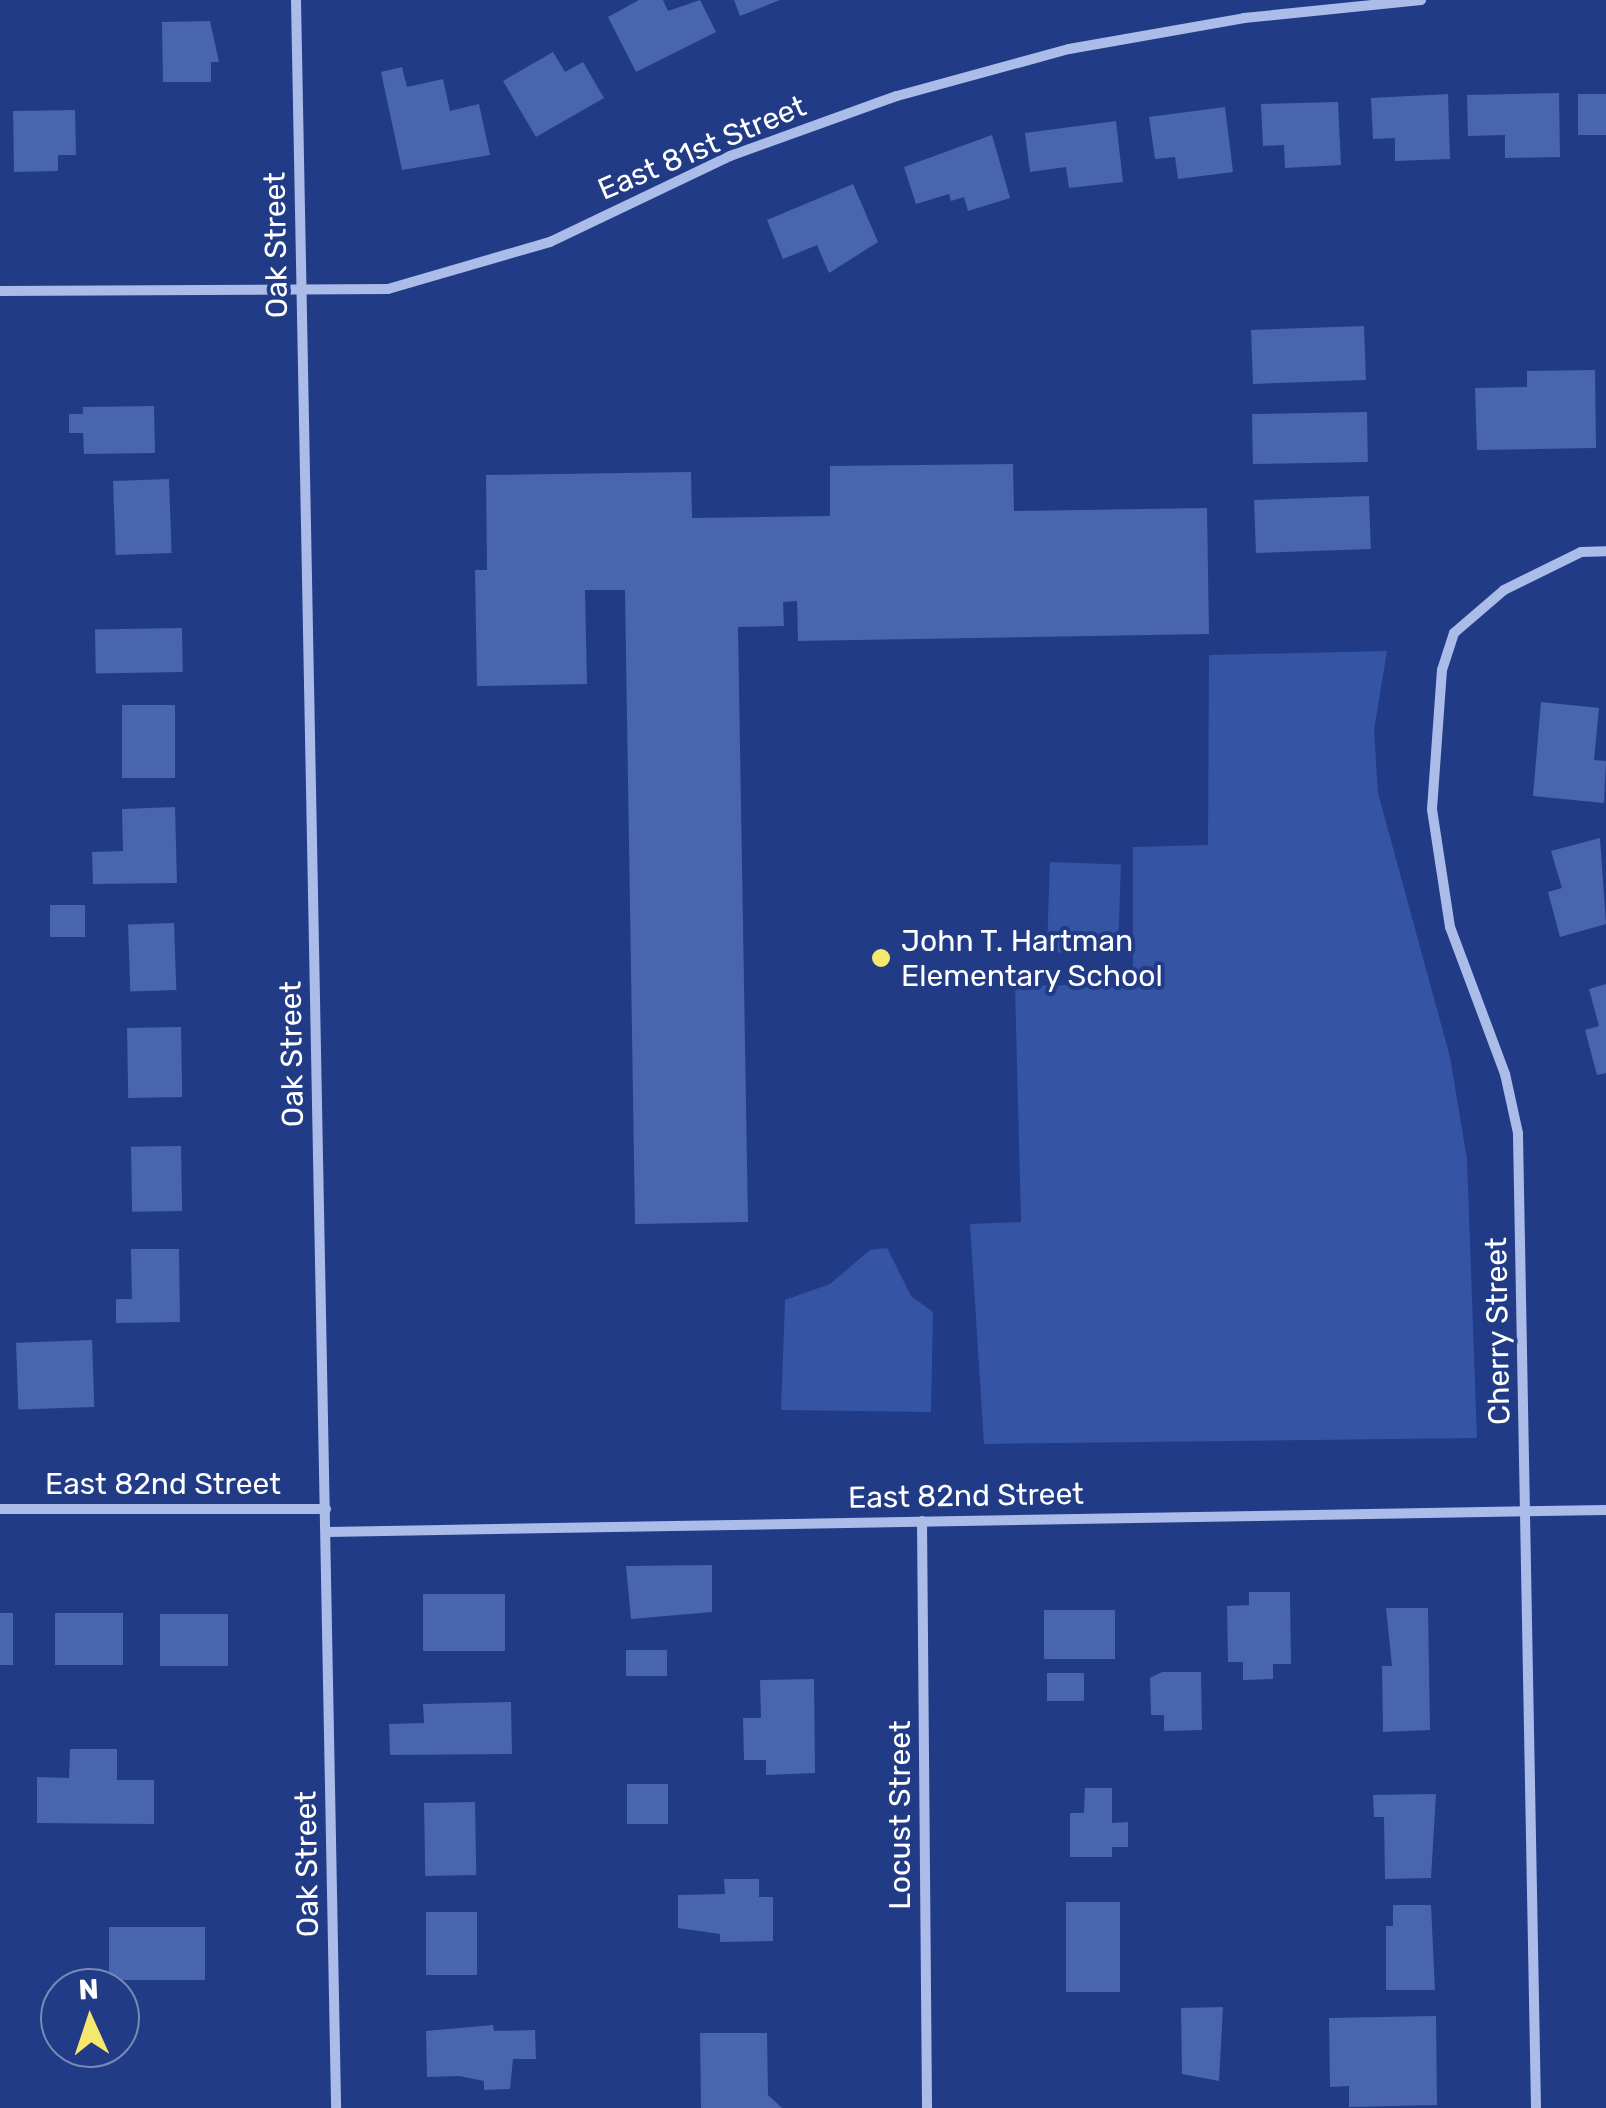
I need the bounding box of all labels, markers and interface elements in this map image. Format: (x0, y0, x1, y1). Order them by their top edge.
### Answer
street label: East 81st Street (593, 88, 811, 208)
street label: Oak Street (257, 171, 295, 319)
place label: John T. Hartman Elementary School (901, 923, 1164, 994)
marker: John T. Hartman Elementary School (870, 947, 892, 969)
street label: Oak Street (273, 980, 311, 1128)
street label: Cherry Street (1478, 1236, 1518, 1426)
street label: East 82nd Street (45, 1466, 281, 1502)
street label: East 82nd Street (848, 1476, 1084, 1516)
street label: Locust Street (882, 1720, 918, 1910)
street label: Oak Street (288, 1790, 326, 1938)
north arrow (40, 1968, 140, 2068)
text: N (78, 1973, 99, 2007)

